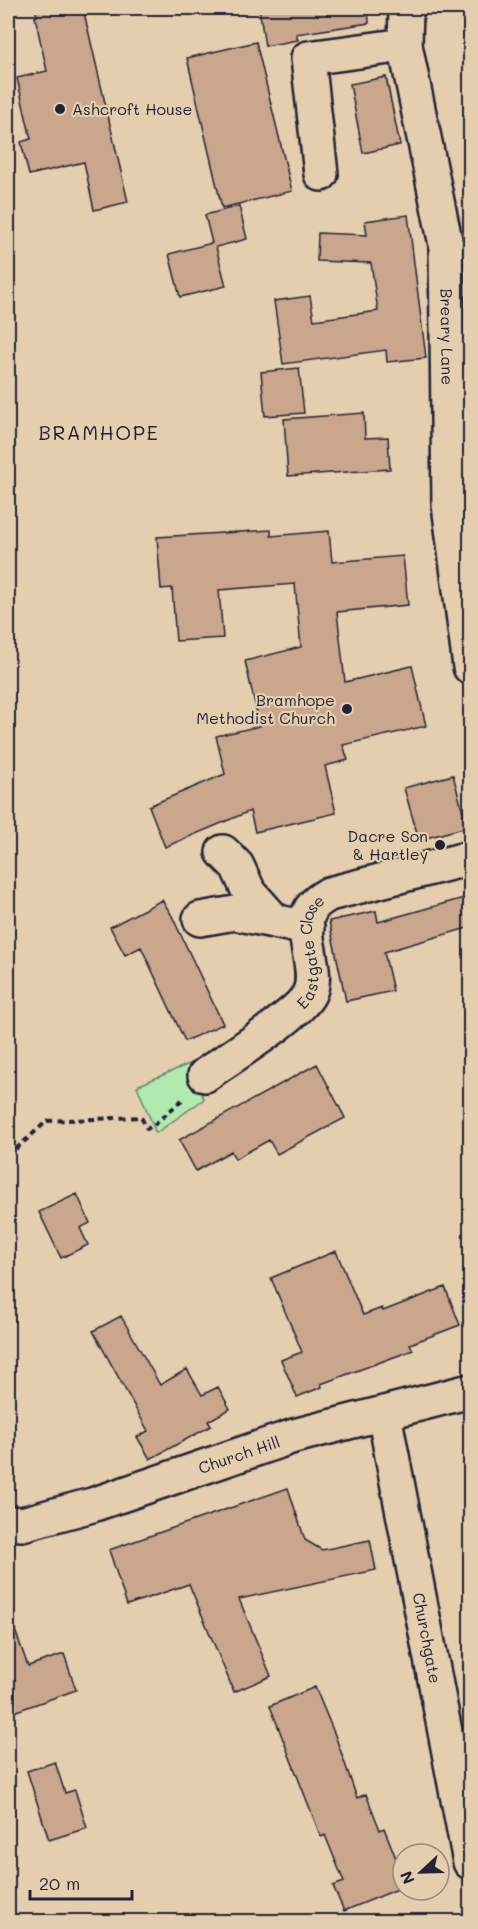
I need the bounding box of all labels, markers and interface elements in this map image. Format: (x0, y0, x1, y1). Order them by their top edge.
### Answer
place label: Ashcroft House (72, 98, 193, 119)
marker: Ashcroft House (53, 102, 67, 116)
street label: Breary Lane (437, 288, 459, 385)
district label: BRAMHOPE (39, 419, 159, 445)
place label: Bramhope Methodist Church (196, 689, 335, 728)
marker: Bramhope Methodist Church (340, 702, 354, 716)
place label: Dacre Son & Hartley (347, 825, 428, 864)
marker: Dacre Son & Hartley (433, 838, 447, 852)
street label: Eastgate Close (291, 889, 328, 1013)
street label: Church Hill (195, 1431, 283, 1478)
street label: Churchgate (408, 1591, 446, 1685)
north arrow (391, 1842, 451, 1902)
scale bar (30, 1863, 132, 1901)
text: N (395, 1868, 419, 1887)
text: 20 m (39, 1871, 80, 1895)

